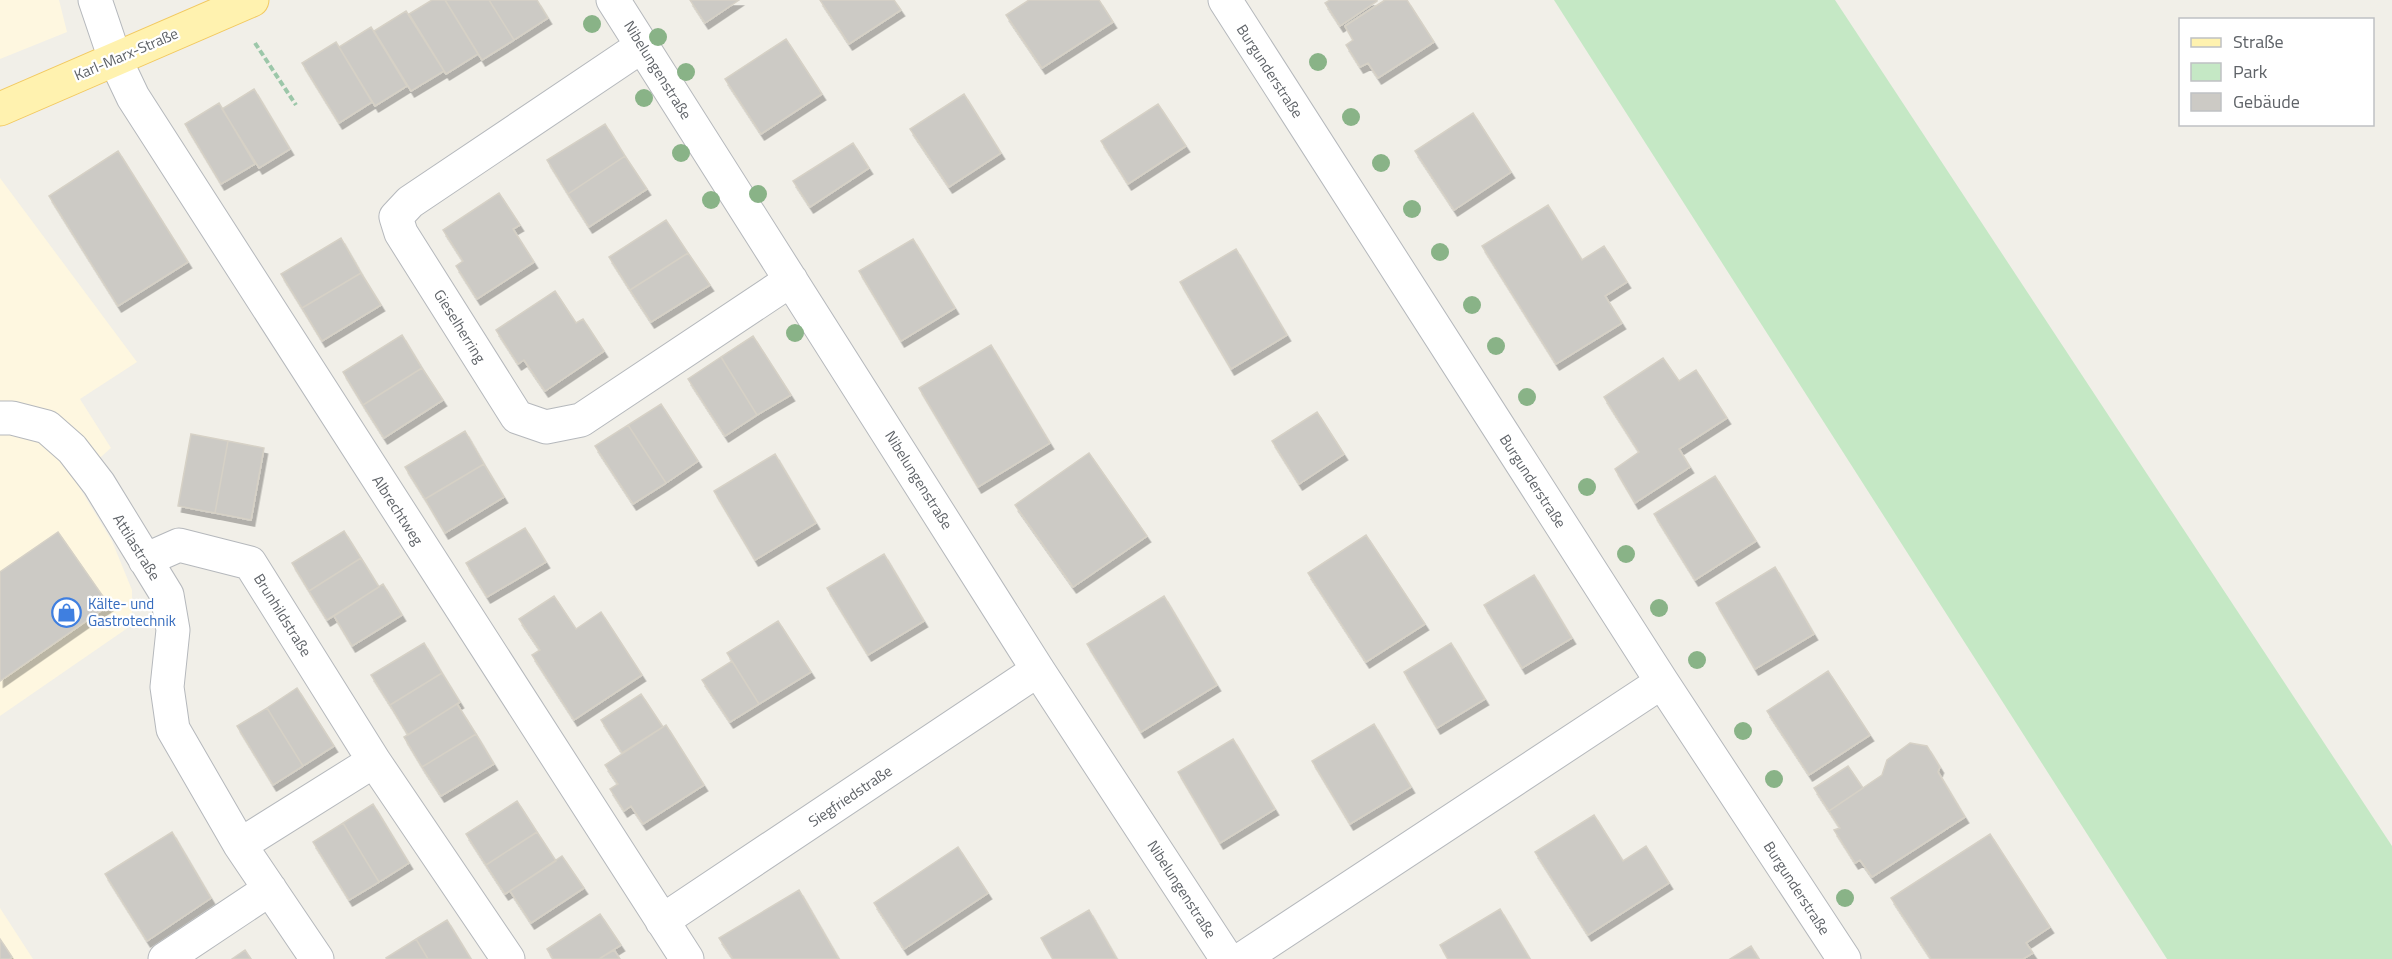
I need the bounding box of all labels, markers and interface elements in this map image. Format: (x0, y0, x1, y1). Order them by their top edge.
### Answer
street label: Nibelungenstraße (618, 16, 698, 124)
legend (2179, 18, 2374, 126)
street label: Burgunderstraße (1231, 20, 1309, 122)
street label: Karl-Marx-Straße (70, 22, 182, 86)
text: Straße (2233, 28, 2284, 55)
text: Park (2233, 58, 2268, 85)
text: Gebäude (2233, 88, 2300, 115)
street label: Gieselherring (428, 285, 492, 368)
street label: Nibelungenstraße (879, 426, 959, 534)
street label: Burgunderstraße (1494, 430, 1572, 532)
street label: Albrechtweg (367, 470, 429, 550)
street label: Attilastraße (107, 509, 167, 585)
street label: Brunhildstraße (248, 569, 318, 661)
place label: Kälte- und Gastrotechnik (88, 592, 176, 632)
shop icon: Kälte- und Gastrotechnik (51, 596, 83, 628)
street label: Siegfriedstraße (803, 759, 897, 833)
street label: Nibelungenstraße (1142, 835, 1222, 943)
street label: Burgunderstraße (1758, 837, 1836, 939)

